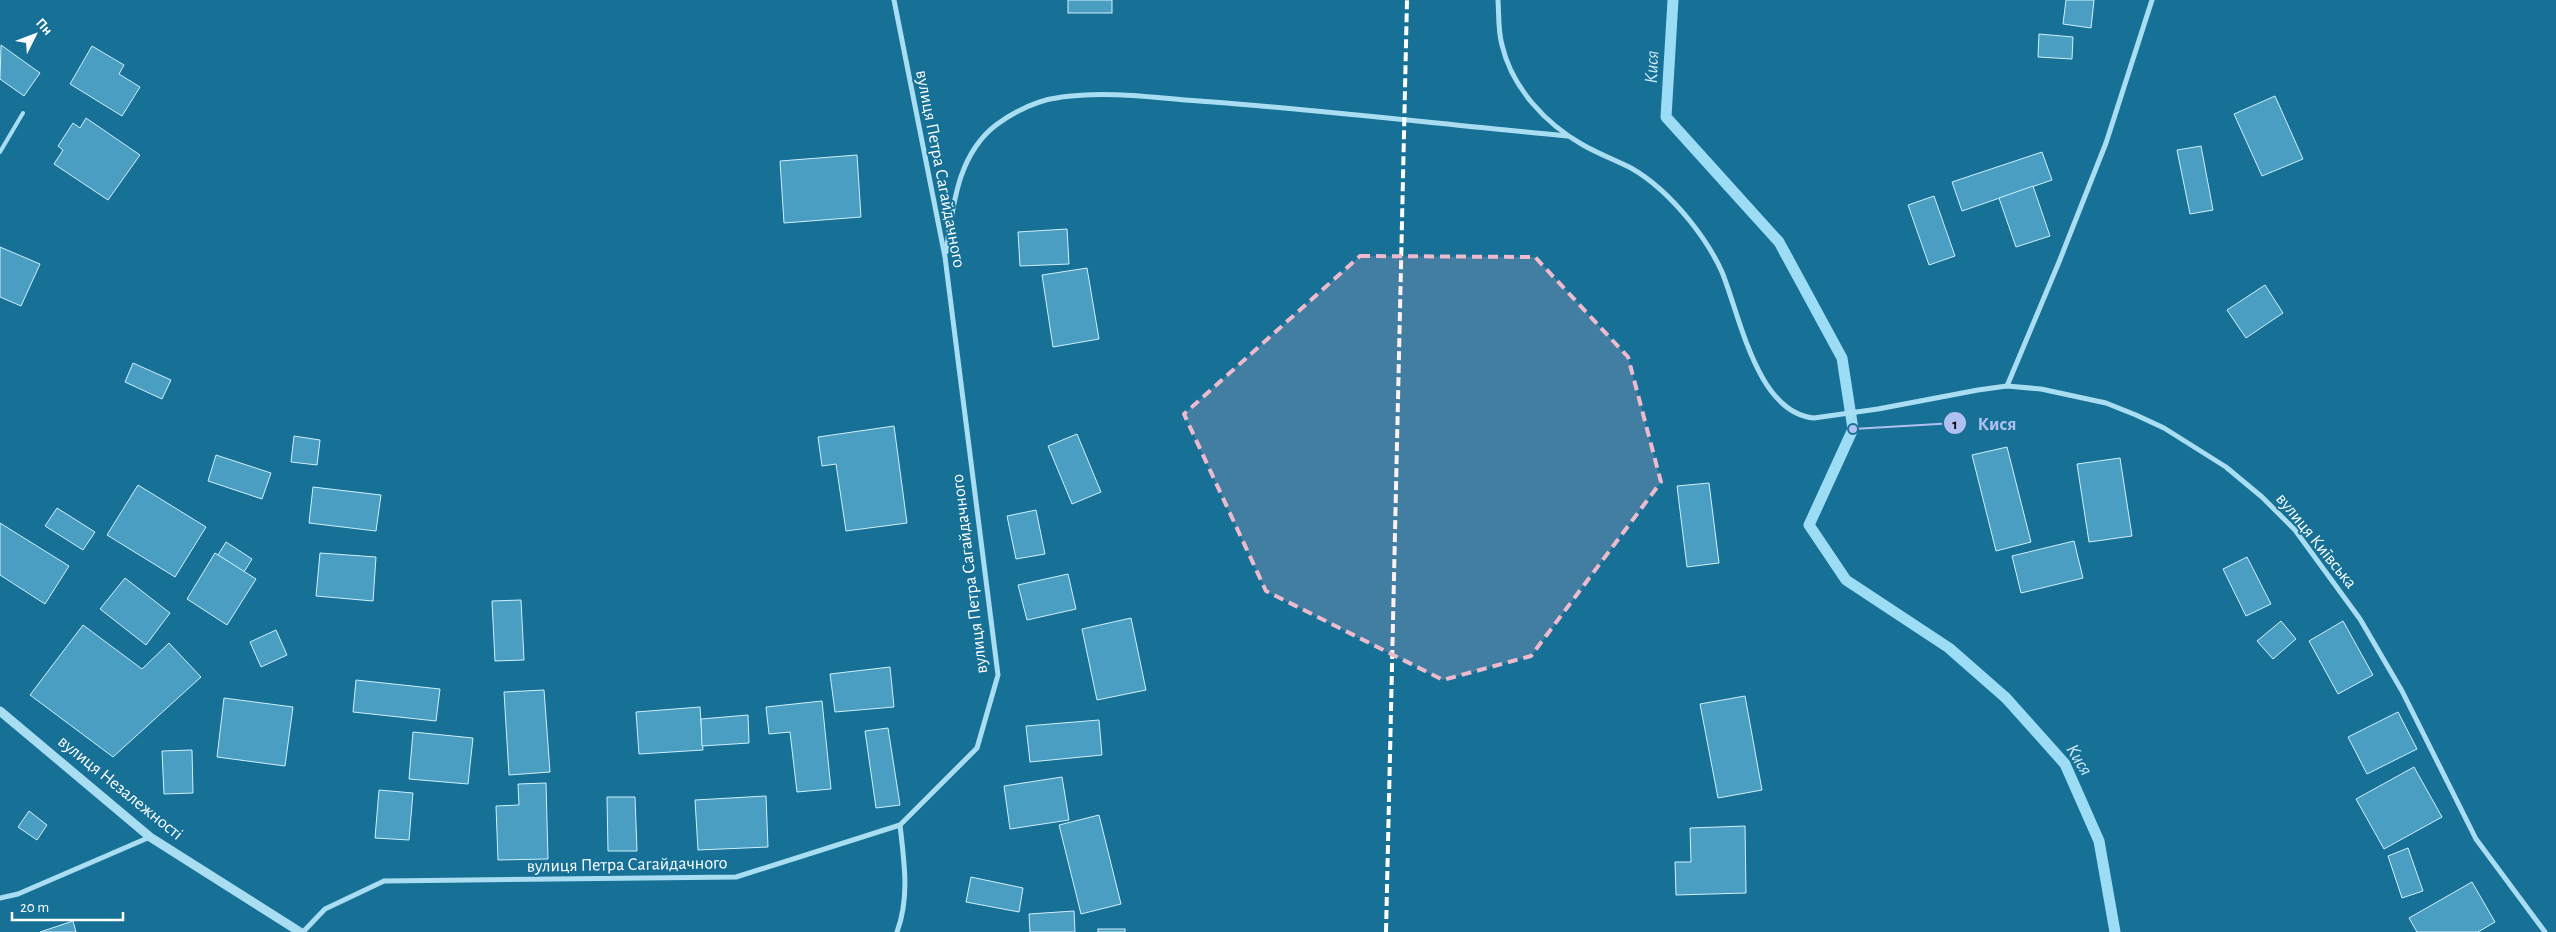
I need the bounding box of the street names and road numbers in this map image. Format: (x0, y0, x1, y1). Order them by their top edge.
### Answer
street label: вулиця Петра Сагайдачного (912, 69, 968, 269)
street label: вулиця Петра Сагайдачного (949, 473, 991, 675)
street label: вулиця Київська (2272, 490, 2360, 592)
street label: вулиця Незалежності (54, 732, 186, 844)
street label: вулиця Петра Сагайдачного (526, 854, 728, 876)

